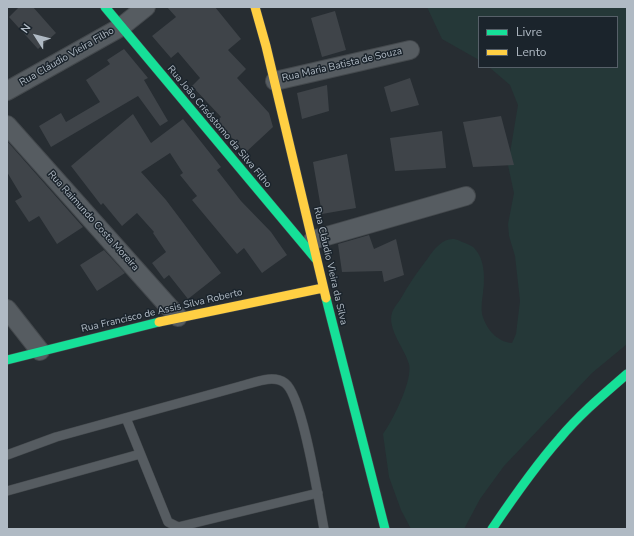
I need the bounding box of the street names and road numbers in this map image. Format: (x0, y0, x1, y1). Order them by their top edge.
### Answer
street label: Rua Cláudio Vieira Filho (18, 25, 116, 89)
street label: Rua Maria Batista de Souza (281, 45, 403, 85)
street label: Rua João Crisóstomo da Silva Filho (164, 63, 274, 191)
street label: Rua Raimundo Costa Moreira (45, 169, 141, 273)
street label: Rua Cláudio Vieira da Silva (311, 206, 349, 326)
street label: Rua Francisco de Assis Silva Roberto (80, 287, 244, 335)

